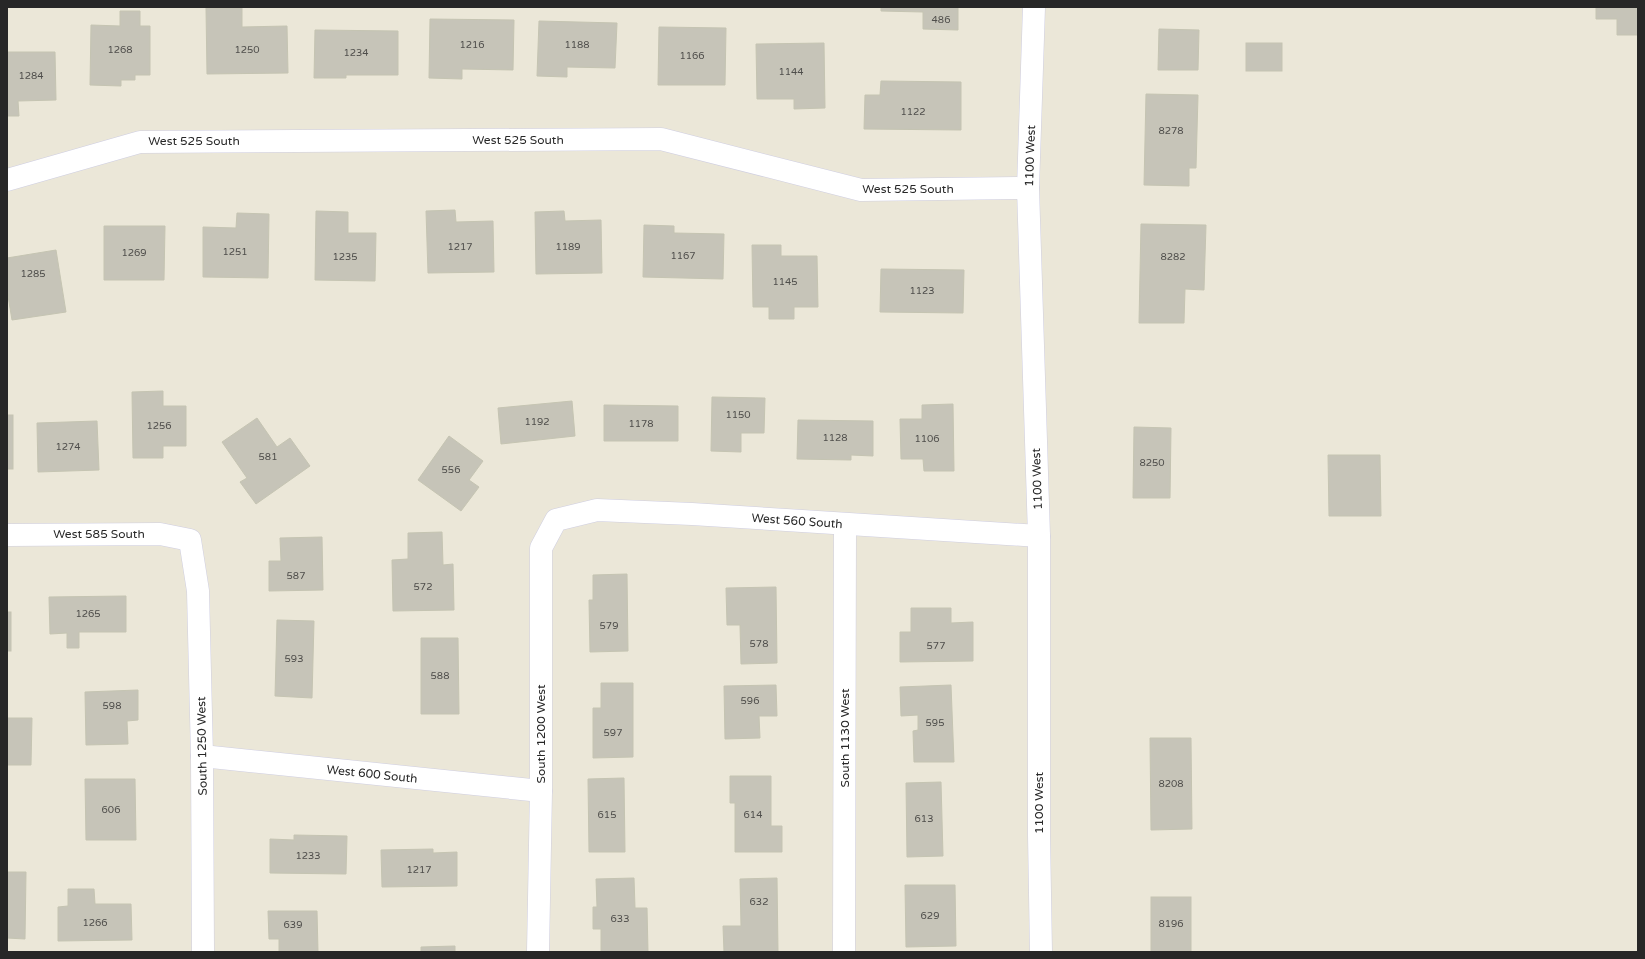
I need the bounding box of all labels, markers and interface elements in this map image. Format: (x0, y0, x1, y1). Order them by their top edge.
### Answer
house number: 486 (932, 14, 950, 26)
house number: 1216 (459, 39, 485, 51)
house number: 1188 (564, 39, 590, 51)
house number: 1268 (107, 44, 133, 56)
house number: 1250 (234, 44, 260, 56)
house number: 1234 (343, 47, 369, 59)
house number: 1166 (679, 50, 705, 62)
house number: 1144 (778, 66, 804, 78)
house number: 1284 (18, 70, 44, 82)
house number: 1122 (900, 106, 926, 118)
street label: 1100 West (1022, 124, 1038, 187)
house number: 8278 (1158, 125, 1184, 137)
street label: West 525 South (472, 133, 564, 147)
street label: West 525 South (148, 134, 240, 148)
street label: West 525 South (862, 182, 954, 196)
house number: 1217 (447, 241, 473, 253)
house number: 1189 (555, 241, 581, 253)
house number: 1251 (222, 246, 248, 258)
house number: 1269 (121, 247, 147, 259)
house number: 1167 (670, 250, 696, 262)
house number: 1235 (332, 251, 358, 263)
house number: 8282 (1160, 251, 1186, 263)
house number: 1285 (20, 268, 46, 280)
house number: 1145 (772, 276, 798, 288)
house number: 1123 (909, 285, 935, 297)
house number: 1150 (725, 409, 751, 421)
house number: 1192 (524, 416, 550, 428)
house number: 1178 (628, 418, 654, 430)
house number: 1256 (146, 420, 172, 432)
house number: 1128 (822, 432, 848, 444)
house number: 1106 (914, 433, 940, 445)
house number: 1274 (55, 441, 81, 453)
street label: 1100 West (1029, 447, 1045, 510)
house number: 581 (259, 451, 277, 463)
house number: 8250 (1139, 457, 1165, 469)
house number: 556 (442, 464, 460, 476)
street label: West 560 South (751, 511, 843, 531)
street label: West 585 South (53, 527, 145, 541)
house number: 587 (287, 570, 305, 582)
house number: 572 (414, 581, 432, 593)
house number: 1265 (75, 608, 101, 620)
house number: 579 (600, 620, 618, 632)
house number: 578 (750, 638, 768, 650)
house number: 577 (927, 640, 945, 652)
house number: 593 (285, 653, 303, 665)
house number: 588 (431, 670, 449, 682)
street label: South 1200 West (534, 684, 548, 783)
street label: South 1130 West (838, 688, 852, 787)
house number: 596 (741, 695, 759, 707)
street label: South 1250 West (194, 696, 210, 796)
house number: 598 (103, 700, 121, 712)
house number: 595 (926, 717, 944, 729)
house number: 597 (604, 727, 622, 739)
street label: West 600 South (326, 762, 418, 786)
street label: 1100 West (1032, 772, 1046, 834)
house number: 8208 (1158, 778, 1184, 790)
house number: 606 (102, 804, 120, 816)
house number: 615 (598, 809, 616, 821)
house number: 614 (744, 809, 762, 821)
house number: 613 (915, 813, 933, 825)
house number: 1233 (295, 850, 321, 862)
house number: 1217 (406, 864, 432, 876)
house number: 632 (750, 896, 768, 908)
house number: 629 (921, 910, 939, 922)
house number: 633 (611, 913, 629, 925)
house number: 1266 (82, 917, 108, 929)
house number: 8196 (1158, 918, 1184, 930)
house number: 639 (284, 919, 302, 931)

